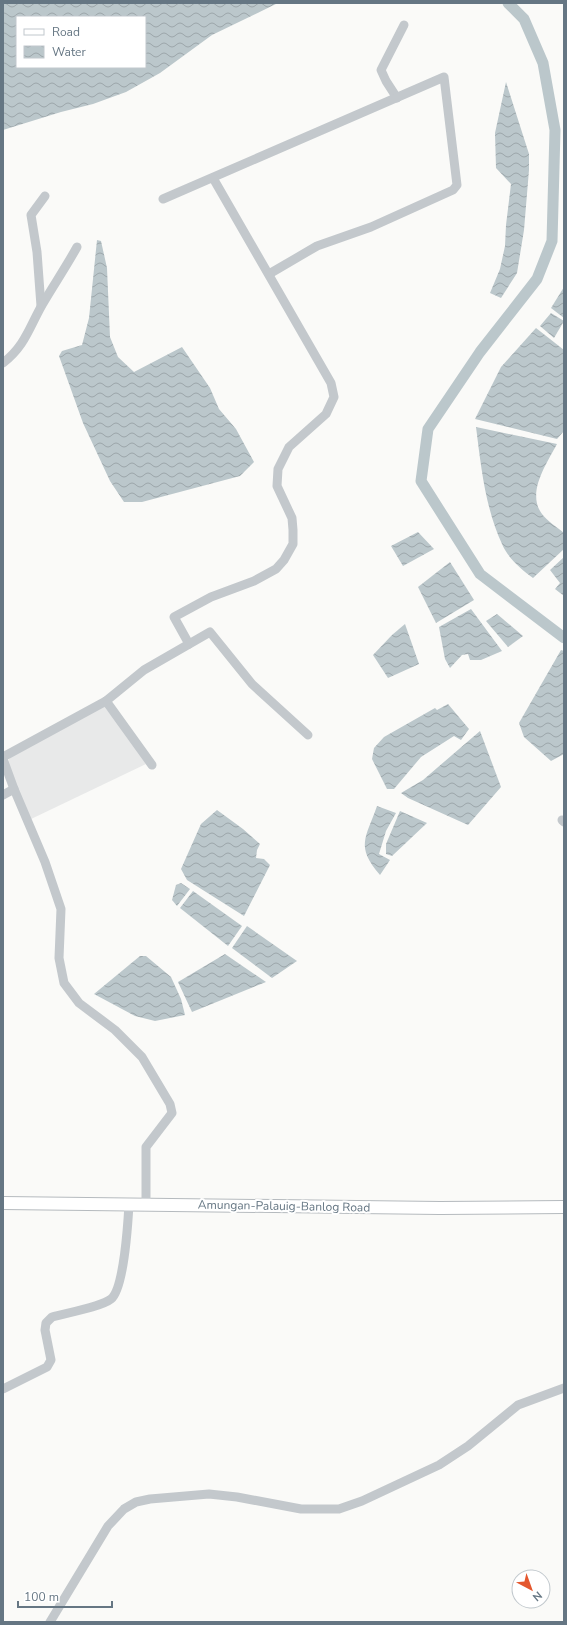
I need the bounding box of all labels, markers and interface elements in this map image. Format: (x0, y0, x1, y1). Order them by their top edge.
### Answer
legend (16, 16, 146, 68)
text: Road (52, 24, 80, 40)
text: Water (52, 44, 86, 60)
street label: Amungan-Palauig-Banlog Road (198, 1196, 370, 1216)
north arrow (511, 1569, 551, 1609)
scale bar (18, 1583, 112, 1609)
text: N (529, 1588, 545, 1605)
text: 100 m (24, 1589, 59, 1605)

